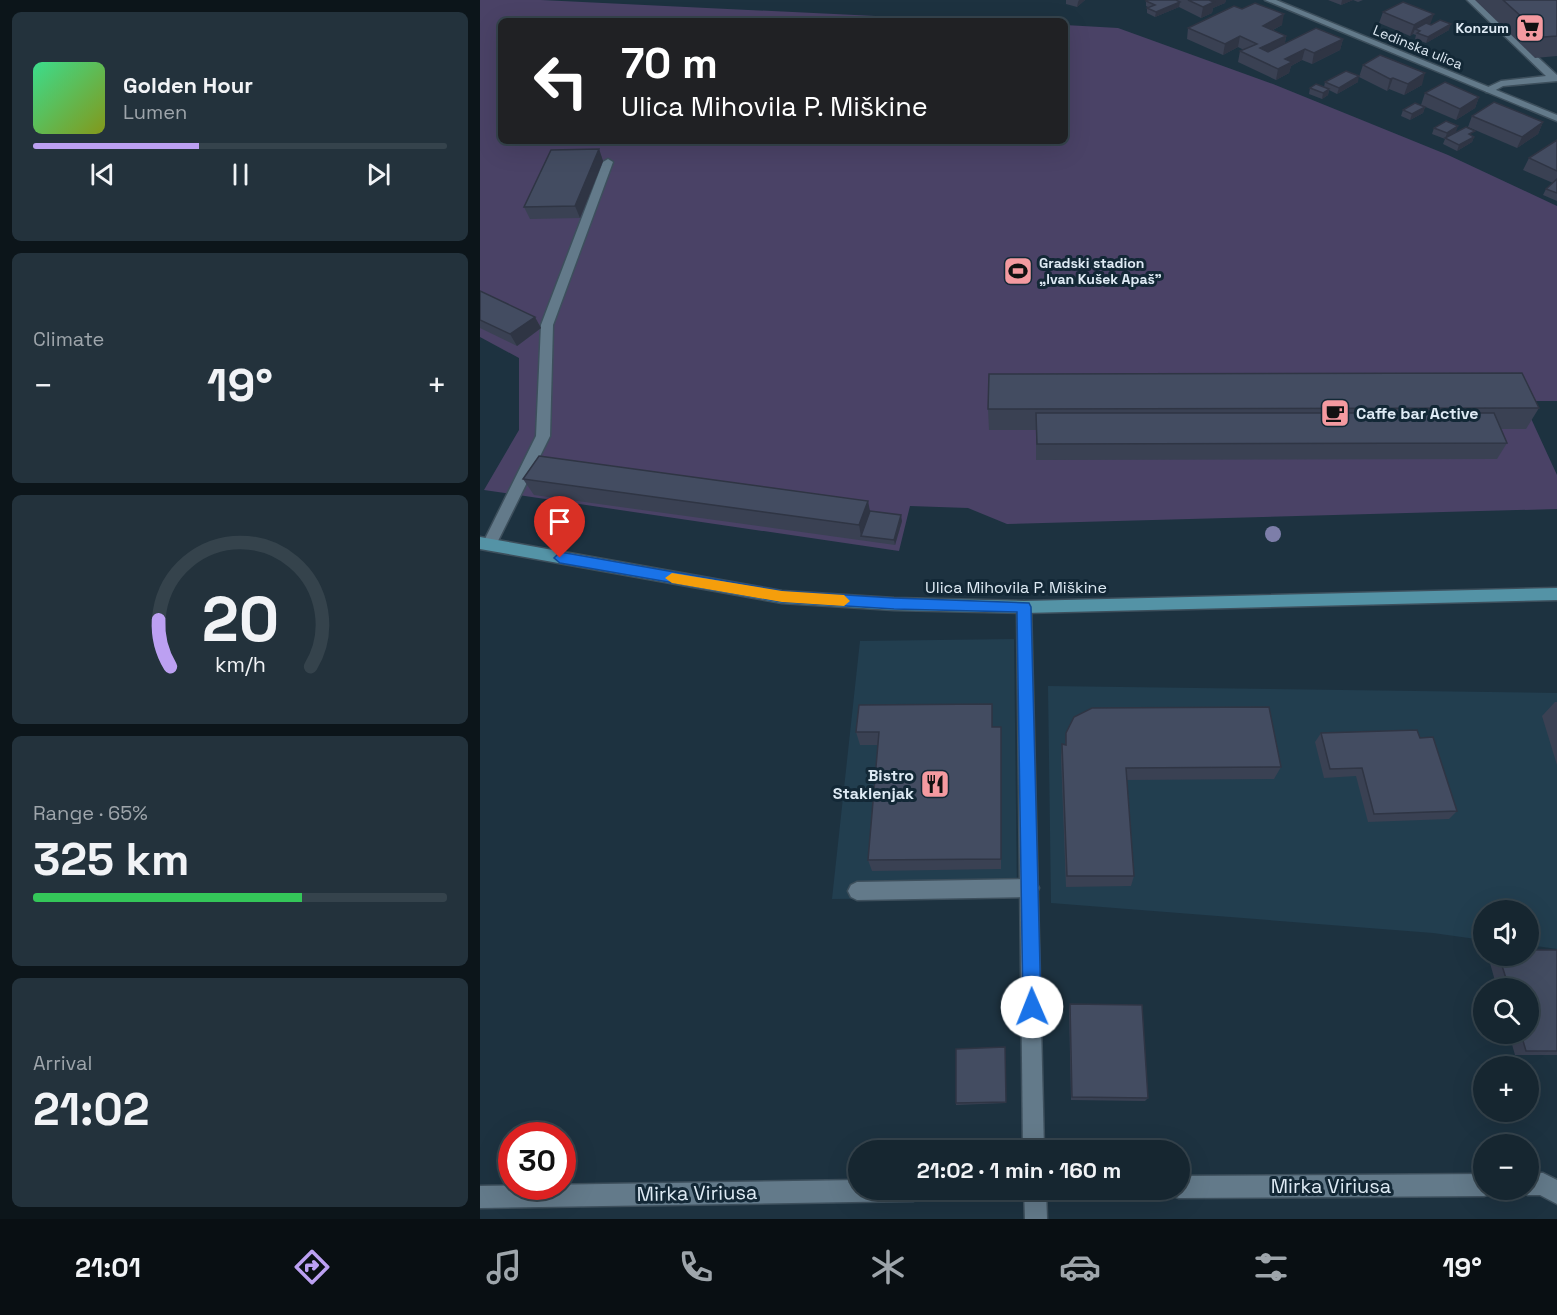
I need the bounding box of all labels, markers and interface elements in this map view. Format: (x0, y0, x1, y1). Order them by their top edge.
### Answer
supermarket icon: Konzum (1514, 12, 1546, 44)
place label: Konzum (1455, 19, 1509, 37)
street label: Ledinska ulica (1371, 21, 1465, 73)
text: 70 m (621, 37, 718, 90)
icon: left (522, 42, 600, 120)
text: Golden Hour (123, 71, 253, 99)
text: Ulica Mihovila P. Miškine (621, 89, 928, 124)
text: Lumen (123, 99, 187, 125)
icon: previous (86, 158, 119, 191)
icon: pause (224, 158, 257, 191)
icon: next (362, 158, 395, 191)
place label: Gradski stadion „Ivan Kušek Apaš” (1039, 254, 1162, 288)
sports icon: Gradski stadion „Ivan Kušek Apaš” (1002, 255, 1034, 287)
text: Climate (33, 326, 104, 352)
text: 19° (207, 357, 273, 414)
text: − (33, 365, 53, 407)
text: + (427, 365, 447, 407)
cafe icon: Caffe bar Active (1319, 397, 1351, 429)
place label: Caffe bar Active (1356, 403, 1478, 424)
pin (534, 496, 585, 558)
icon: arrive (543, 505, 576, 538)
street label: Ulica Mihovila P. Miškine (925, 577, 1107, 598)
text: 20 (201, 580, 279, 659)
text: km/h (214, 651, 266, 678)
place label: Bistro Staklenjak (833, 765, 914, 804)
restaurant icon: Bistro Staklenjak (919, 768, 951, 800)
text: Range · 65% (33, 800, 148, 826)
text: 325 km (33, 831, 189, 888)
map controls (1473, 900, 1539, 1200)
button: sound (1473, 900, 1539, 966)
position arrow (1000, 975, 1064, 1039)
button: search (1473, 978, 1539, 1044)
text: Arrival (33, 1050, 92, 1076)
button: + (1473, 1056, 1539, 1122)
text: 21:02 (33, 1081, 149, 1138)
speed limit sign: 30 (498, 1122, 576, 1200)
button: − (1473, 1134, 1539, 1200)
text: 21:02 · 1 min · 160 m (917, 1156, 1121, 1184)
street label: Mirka Viriusa (1271, 1173, 1391, 1199)
street label: Mirka Viriusa (636, 1179, 758, 1207)
icon: directions (291, 1246, 333, 1288)
icon: music (483, 1246, 525, 1288)
icon: phone (675, 1246, 717, 1288)
icon: climate (867, 1246, 909, 1288)
icon: car (1059, 1246, 1101, 1288)
icon: filters (1250, 1246, 1292, 1288)
text: 21:01 (75, 1250, 141, 1285)
text: 19° (1442, 1250, 1482, 1285)

